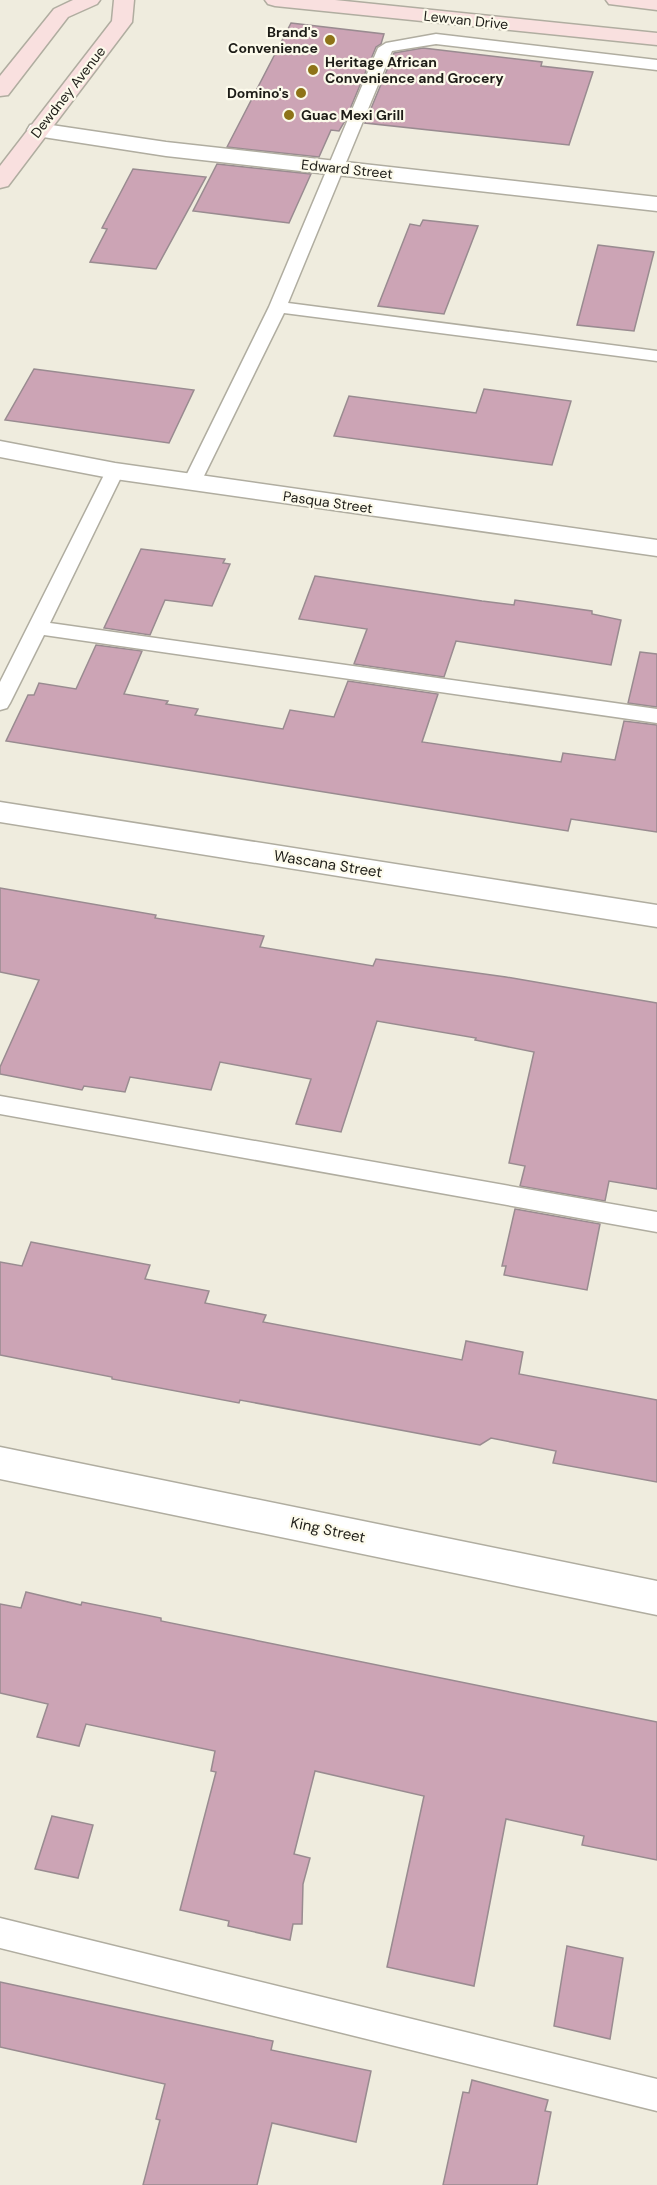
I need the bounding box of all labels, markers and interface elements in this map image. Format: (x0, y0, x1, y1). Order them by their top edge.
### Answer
street label: Lewvan Drive (423, 7, 509, 33)
place label: Brand's Convenience (228, 23, 318, 57)
marker: Brand's Convenience (323, 33, 337, 47)
street label: Dewdney Avenue (27, 43, 109, 141)
place label: Heritage African Convenience and Grocery (325, 53, 504, 87)
marker: Heritage African Convenience and Grocery (306, 63, 320, 77)
place label: Domino's (227, 84, 289, 102)
marker: Domino's (294, 86, 308, 100)
place label: Guac Mexi Grill (301, 106, 404, 124)
marker: Guac Mexi Grill (282, 108, 296, 122)
street label: Edward Street (300, 155, 394, 183)
street label: Pasqua Street (282, 487, 374, 517)
street label: Wascana Street (272, 846, 384, 882)
street label: King Street (289, 1512, 367, 1548)

